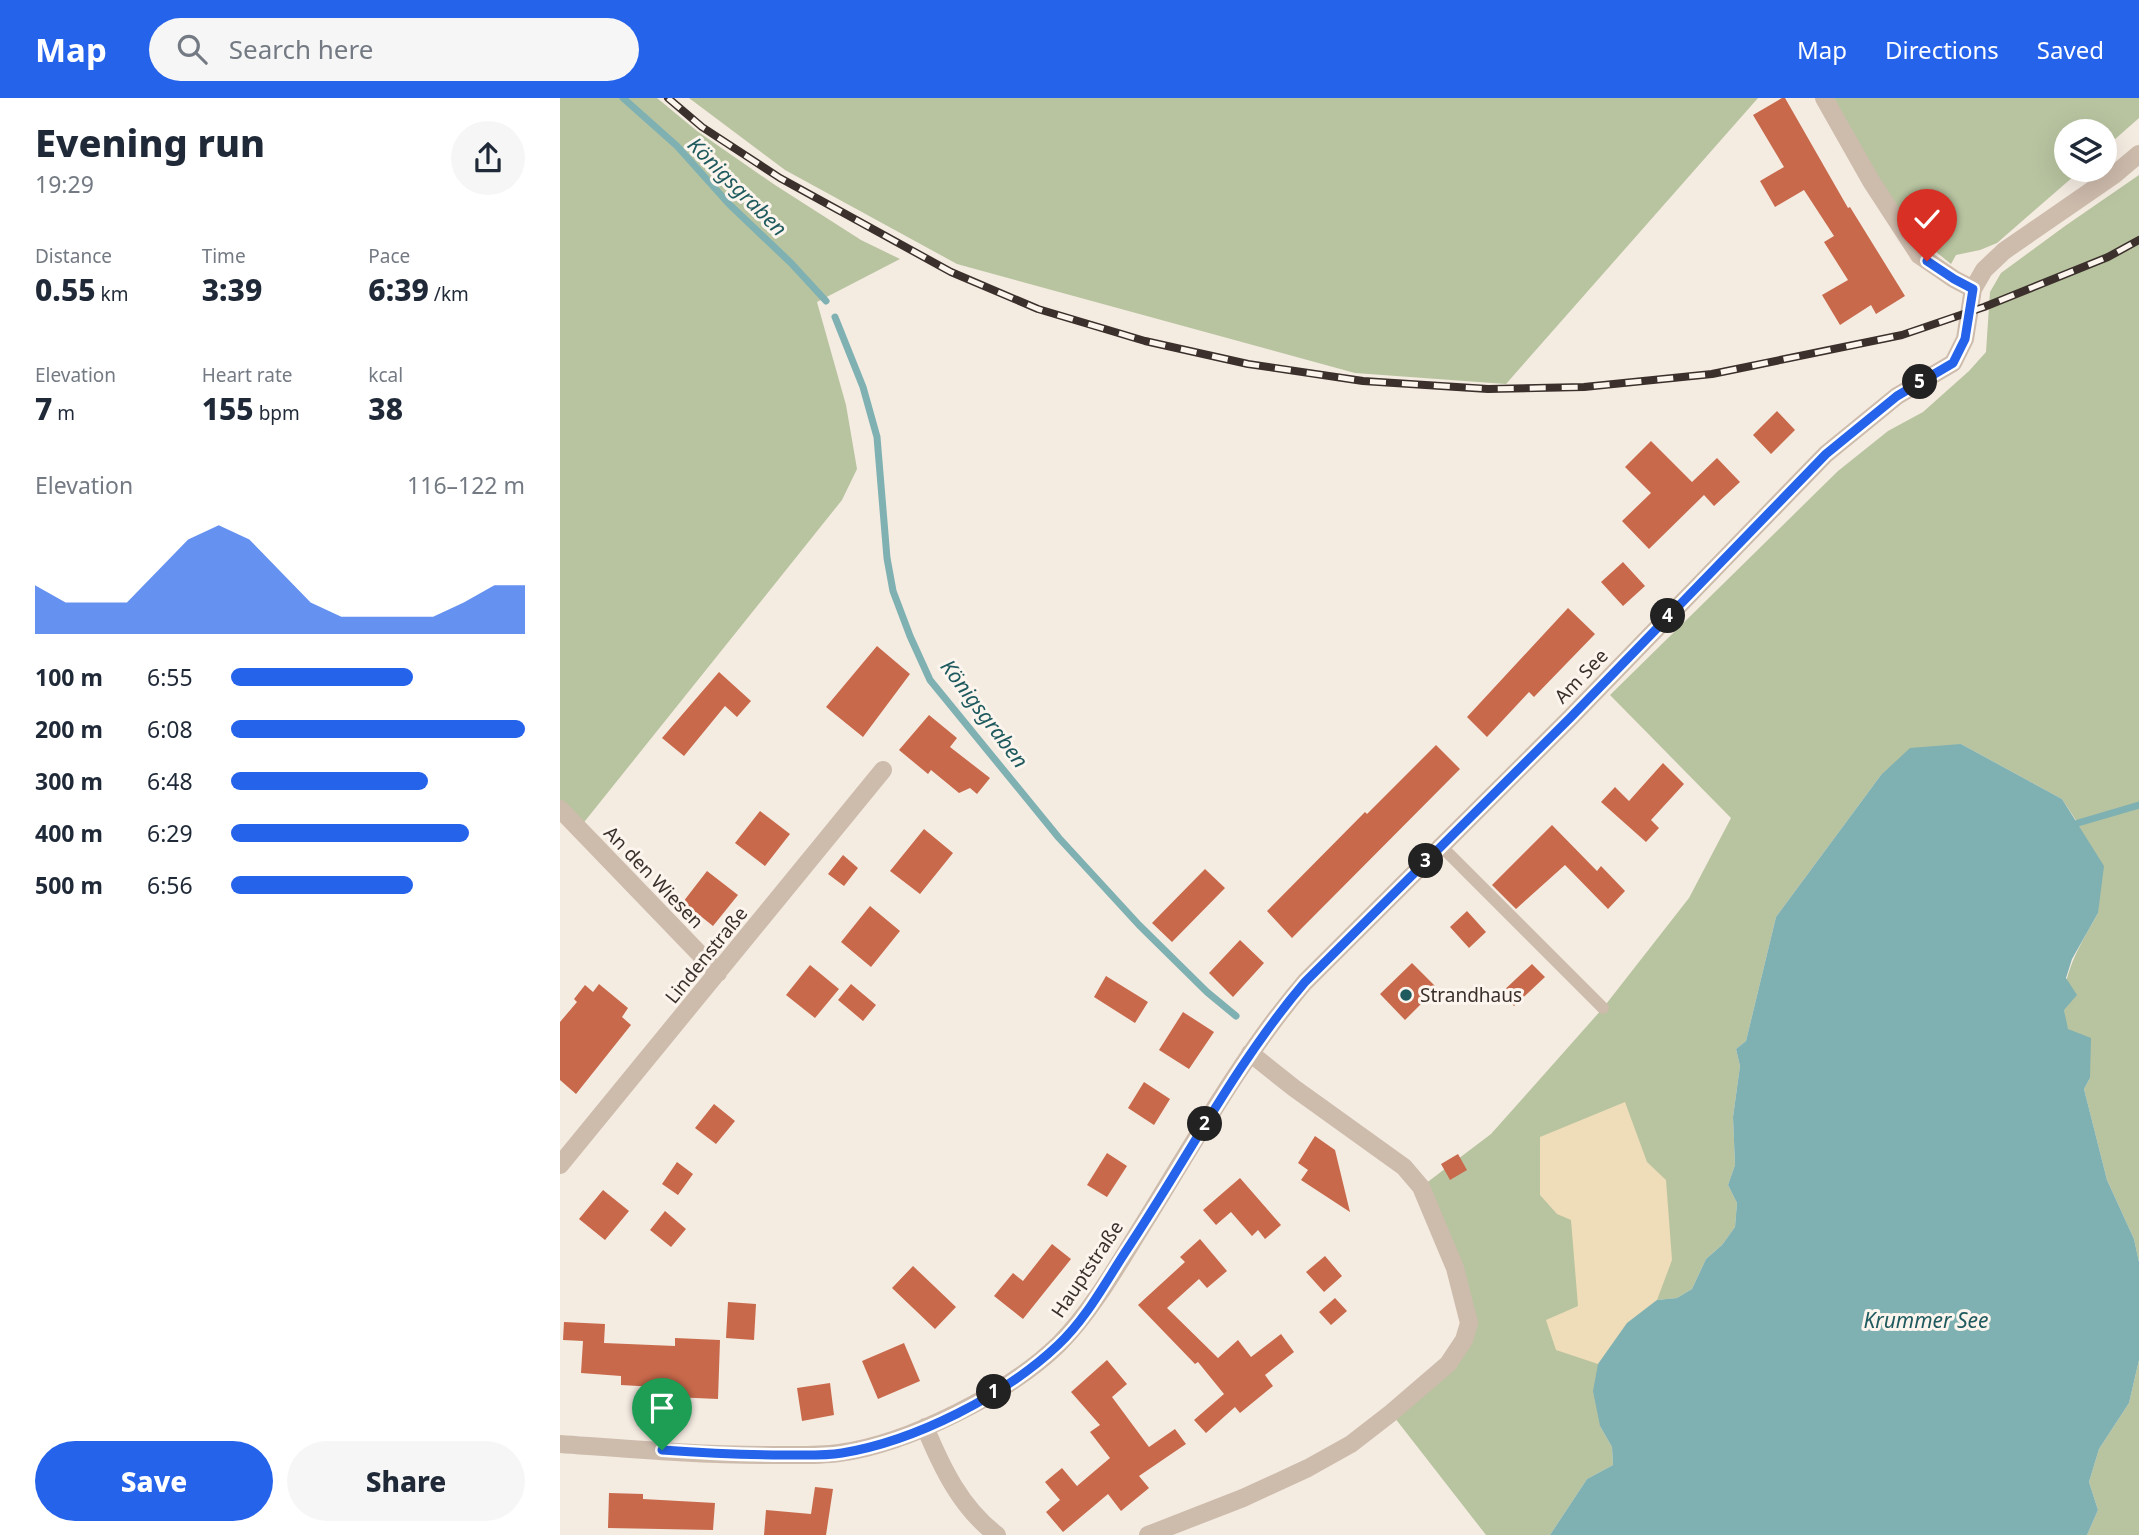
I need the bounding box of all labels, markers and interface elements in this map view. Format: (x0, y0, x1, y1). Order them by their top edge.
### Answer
search box (149, 18, 639, 81)
text: Map (35, 27, 107, 72)
icon: search (173, 30, 211, 68)
text: Search here (229, 31, 373, 67)
text: Map (1797, 33, 1847, 66)
text: Directions (1885, 33, 1999, 66)
text: Saved (2037, 33, 2104, 66)
text: Evening run (35, 116, 265, 168)
map controls (2054, 119, 2117, 182)
button: layers (2054, 119, 2117, 182)
button: share (451, 121, 525, 195)
water label: Königsgraben (682, 131, 793, 242)
text: 19:29 (35, 168, 94, 200)
pin (1897, 189, 1957, 261)
icon: check (1908, 200, 1946, 238)
text: Distance (35, 243, 112, 269)
text: Time (202, 243, 246, 269)
text: Pace (368, 243, 410, 269)
text: 0.55 (35, 269, 96, 310)
text: 3:39 (202, 269, 262, 310)
text: 6:39 (368, 269, 429, 310)
text: km (96, 281, 128, 307)
text: /km (429, 281, 469, 307)
text: Elevation (35, 362, 116, 388)
text: Heart rate (202, 362, 292, 388)
text: kcal (368, 362, 403, 388)
pin: 5 (1902, 364, 1938, 400)
text: 5 (1914, 368, 1925, 394)
text: 7 (35, 388, 52, 429)
text: 155 (202, 388, 254, 429)
text: 38 (368, 388, 403, 429)
text: m (52, 400, 75, 426)
text: bpm (254, 400, 300, 426)
text: Elevation (35, 469, 133, 501)
text: 116–122 m (407, 469, 525, 501)
pin: 4 (1650, 598, 1686, 634)
text: 4 (1662, 602, 1673, 628)
street label: Am See (1548, 643, 1614, 709)
water label: Königsgraben (935, 653, 1035, 773)
text: 100 m (35, 661, 103, 693)
text: 6:55 (147, 661, 193, 693)
text: 200 m (35, 713, 103, 745)
text: 6:08 (147, 713, 193, 745)
text: 300 m (35, 765, 103, 797)
text: 6:48 (147, 765, 193, 797)
text: 400 m (35, 817, 103, 849)
text: 6:29 (147, 817, 193, 849)
street label: An den Wiesen (599, 820, 709, 934)
pin: 3 (1408, 844, 1444, 878)
text: 3 (1420, 847, 1431, 873)
text: 500 m (35, 869, 103, 901)
text: 6:56 (147, 869, 193, 901)
street label: Lindenstraße (659, 901, 753, 1009)
place label: Strandhaus (1420, 982, 1522, 1008)
marker: Strandhaus (1398, 987, 1414, 1003)
pin: 2 (1188, 1107, 1222, 1142)
text: 2 (1199, 1110, 1210, 1136)
street label: Hauptstraße (1045, 1215, 1129, 1323)
water label: Krummer See (1864, 1306, 1988, 1334)
pin: 1 (976, 1374, 1012, 1410)
pin (632, 1378, 692, 1450)
text: 1 (988, 1378, 999, 1404)
icon: arrive (643, 1389, 681, 1427)
button: Save (35, 1441, 273, 1521)
button: Share (287, 1441, 525, 1521)

